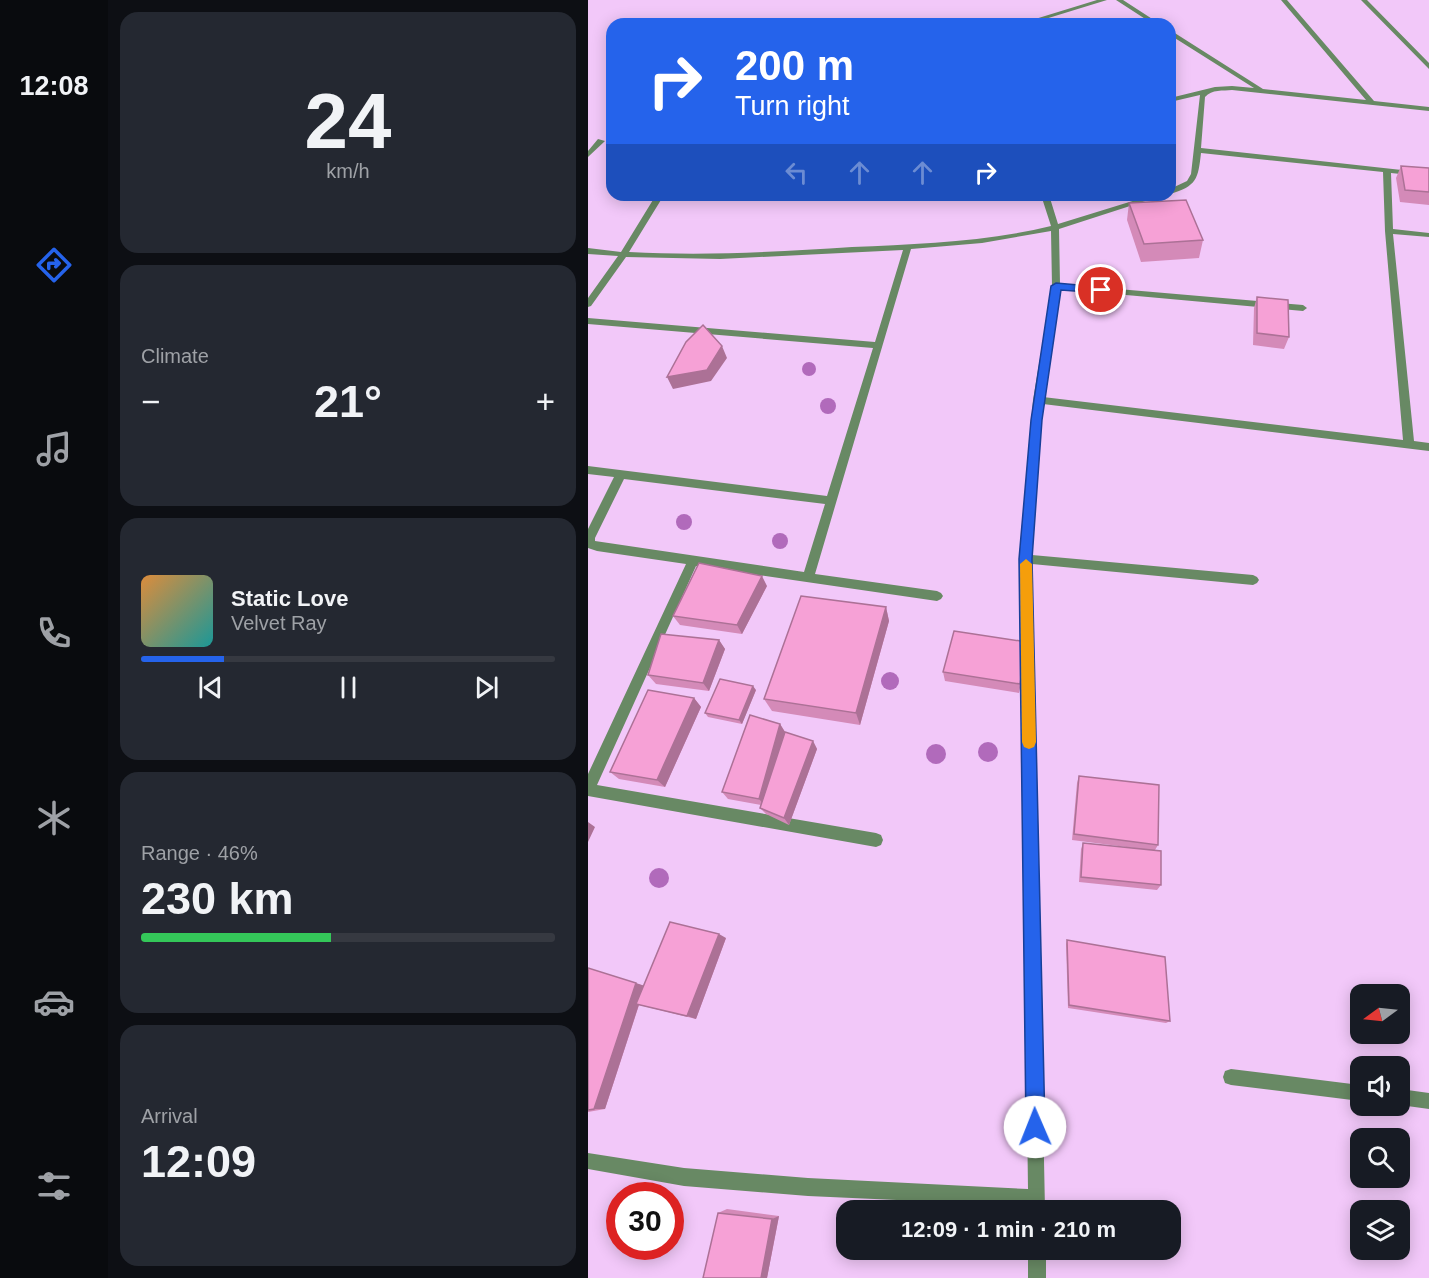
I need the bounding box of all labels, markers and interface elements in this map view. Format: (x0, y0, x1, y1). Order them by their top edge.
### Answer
icon: right (636, 42, 714, 120)
text: 200 m (735, 42, 854, 89)
text: 12:08 (19, 71, 89, 101)
text: 24 (305, 77, 391, 165)
text: Turn right (735, 91, 850, 121)
icon: left (780, 156, 813, 189)
icon: ahead (843, 156, 876, 189)
icon: ahead (906, 156, 939, 189)
icon: right (969, 156, 1002, 189)
text: km/h (326, 160, 370, 182)
icon: directions (33, 244, 75, 286)
pin (1075, 264, 1126, 315)
icon: arrive (1084, 273, 1117, 306)
text: Climate (141, 345, 209, 367)
text: 21° (314, 376, 382, 427)
text: − (141, 383, 160, 420)
text: + (536, 383, 555, 420)
icon: music (33, 428, 75, 470)
text: Static Love (231, 586, 348, 611)
icon: phone (33, 612, 75, 654)
text: Velvet Ray (231, 612, 327, 634)
icon: previous (194, 671, 227, 704)
icon: pause (332, 671, 365, 704)
icon: next (470, 671, 503, 704)
icon: climate (33, 797, 75, 839)
text: Range · 46% (141, 842, 258, 864)
text: 230 km (141, 873, 294, 924)
icon: car (33, 981, 75, 1023)
north arrow (1350, 984, 1410, 1044)
map controls (1350, 984, 1410, 1260)
button: sound (1350, 1056, 1410, 1116)
position arrow (1003, 1095, 1067, 1159)
text: Arrival (141, 1105, 198, 1127)
button: search (1350, 1128, 1410, 1188)
text: 12:09 (141, 1136, 256, 1187)
icon: filters (33, 1165, 75, 1207)
speed limit sign: 30 (606, 1182, 684, 1260)
button: layers (1350, 1200, 1410, 1260)
text: 12:09 · 1 min · 210 m (901, 1217, 1116, 1242)

